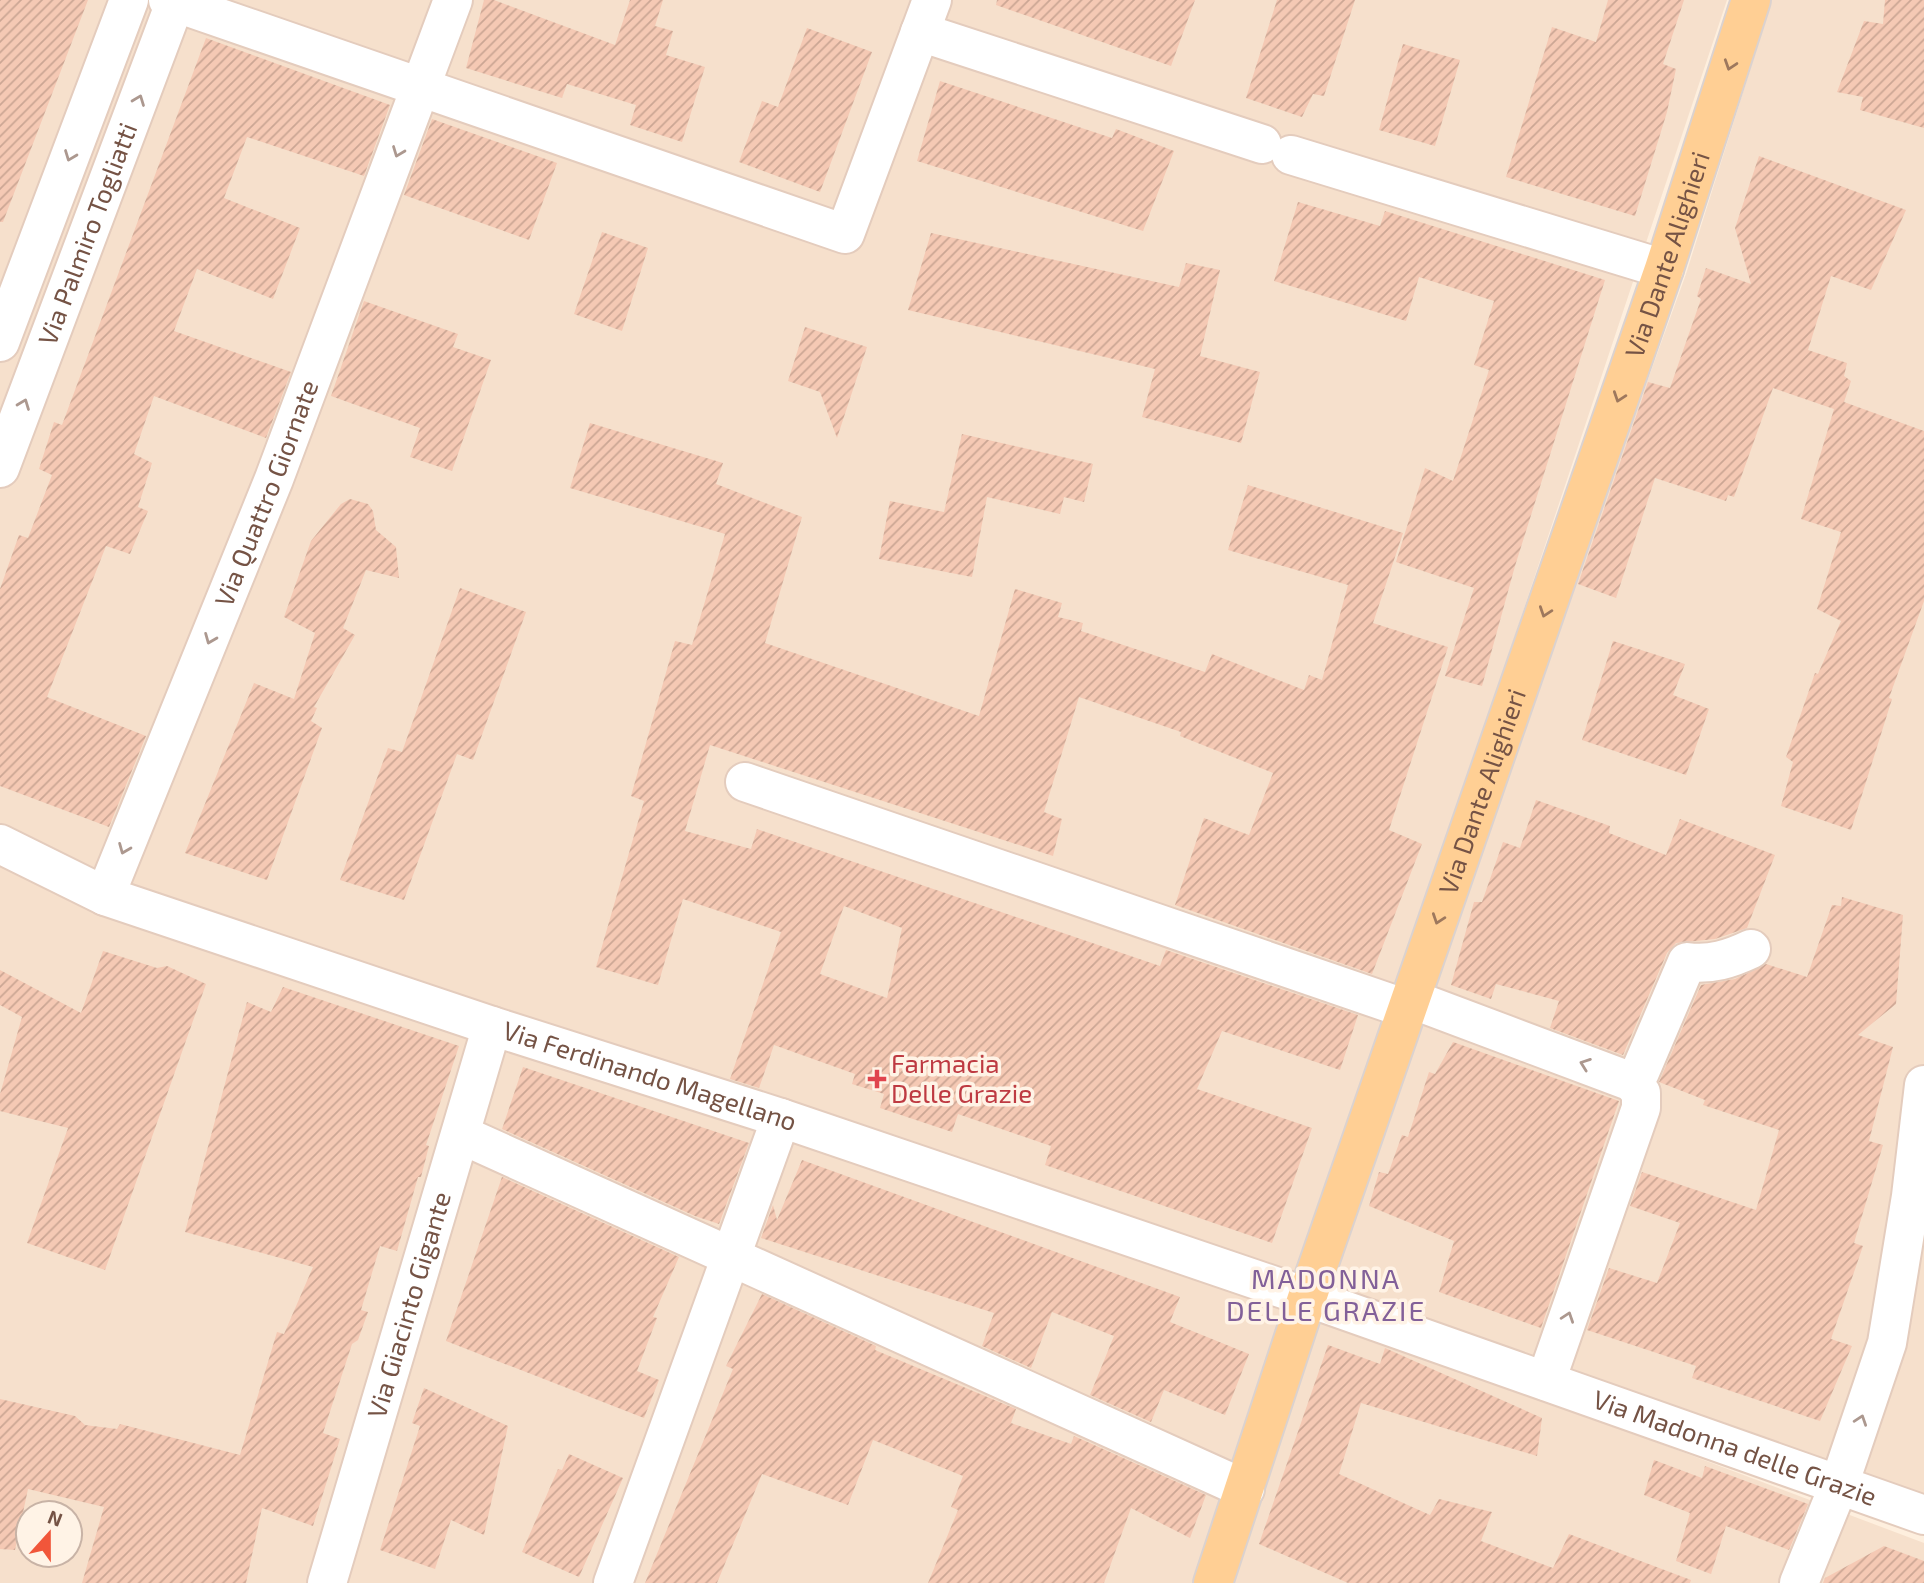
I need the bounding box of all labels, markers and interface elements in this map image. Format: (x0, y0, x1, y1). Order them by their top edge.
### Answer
one-way arrow (1724, 58, 1738, 71)
one-way arrow (130, 94, 144, 106)
street label: Via Palmiro Togliatti (31, 118, 142, 349)
one-way arrow (393, 146, 407, 158)
street label: Via Dante Alighieri (1617, 147, 1715, 361)
one-way arrow (64, 149, 78, 161)
street label: Via Quattro Giornate (207, 375, 324, 611)
one-way arrow (1613, 390, 1627, 403)
one-way arrow (16, 399, 30, 411)
one-way arrow (1539, 605, 1553, 617)
one-way arrow (204, 632, 218, 644)
street label: Via Dante Alighieri (1431, 684, 1531, 898)
one-way arrow (119, 843, 133, 855)
one-way arrow (1432, 913, 1446, 925)
street label: Via Ferdinando Magellano (499, 1014, 801, 1136)
place label: Farmacia Delle Grazie (891, 1047, 1032, 1108)
one-way arrow (1579, 1058, 1591, 1072)
marker: Farmacia Delle Grazie (869, 1071, 885, 1087)
street label: Via Giacinto Gigante (360, 1188, 456, 1421)
district label: MADONNA DELLE GRAZIE (1226, 1261, 1426, 1327)
one-way arrow (1560, 1311, 1574, 1323)
street label: Via Madonna delle Grazie (1589, 1382, 1881, 1511)
one-way arrow (1853, 1414, 1867, 1427)
north arrow (14, 1499, 84, 1569)
text: N (45, 1504, 66, 1531)

